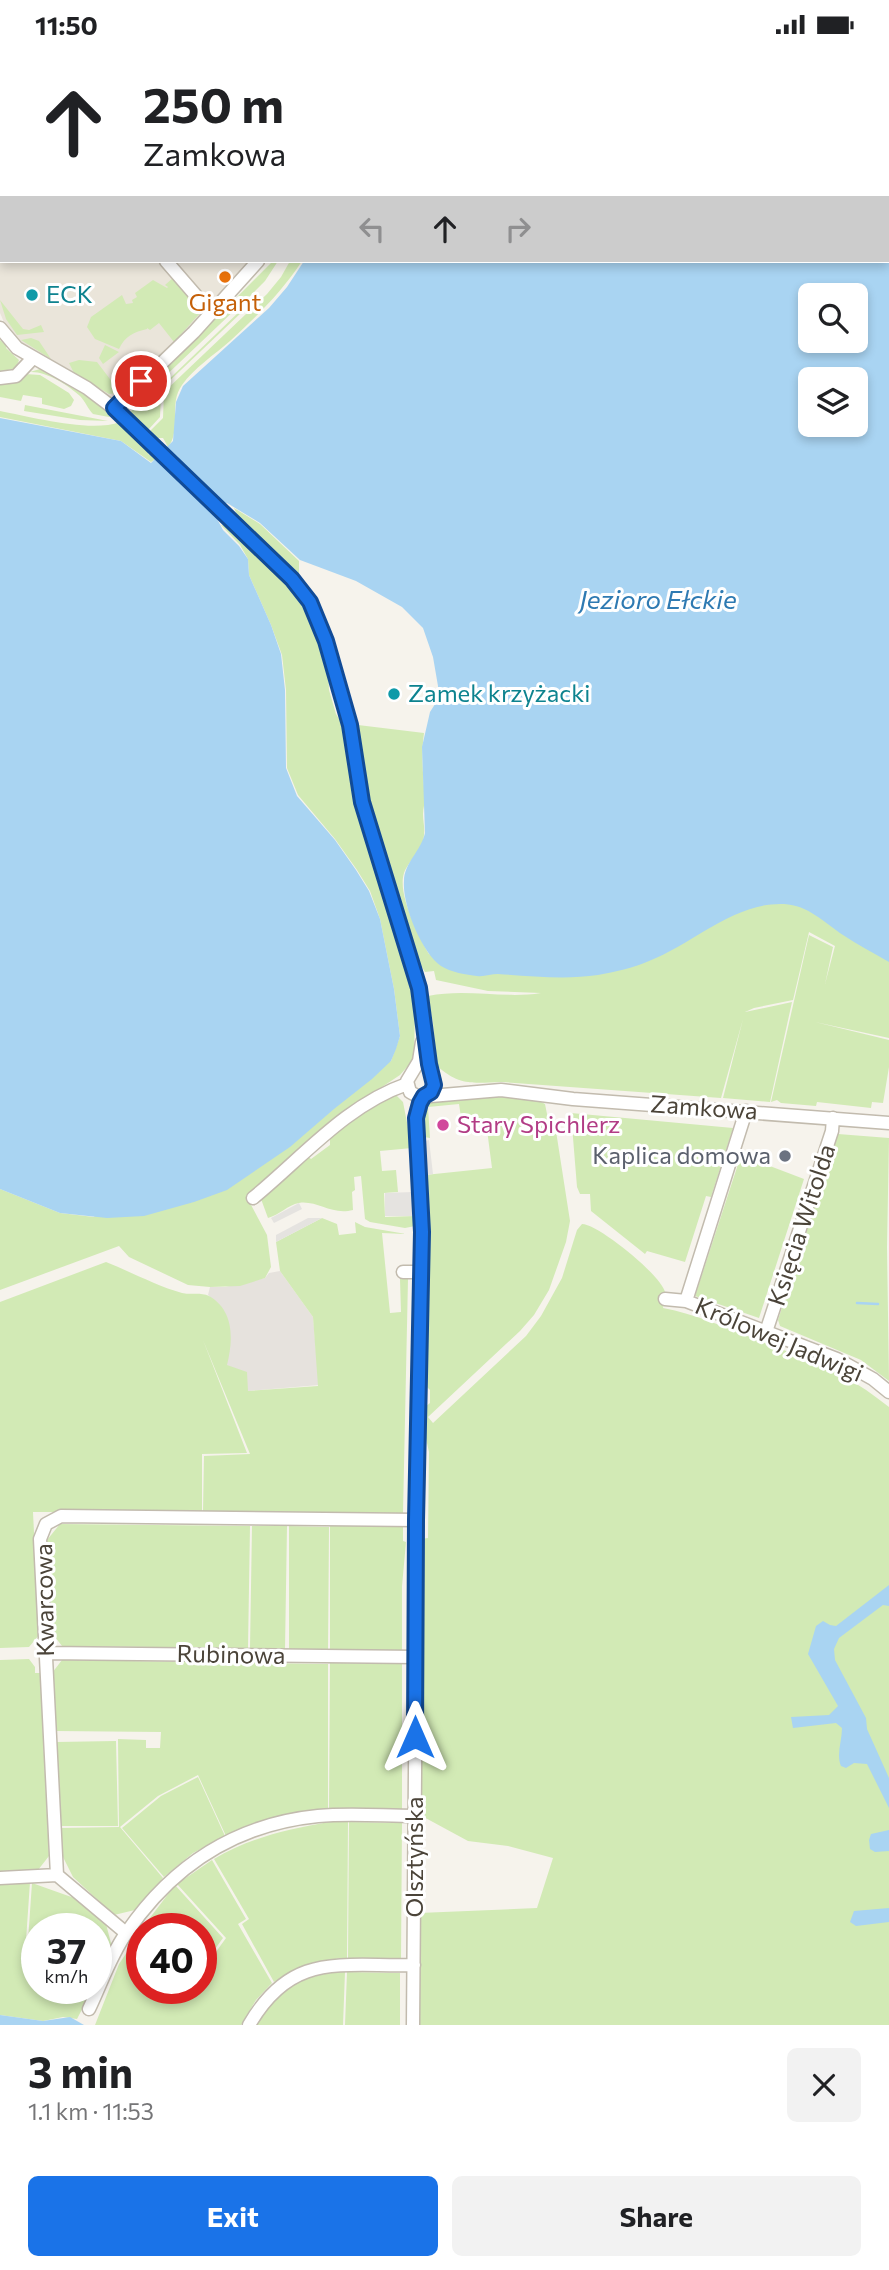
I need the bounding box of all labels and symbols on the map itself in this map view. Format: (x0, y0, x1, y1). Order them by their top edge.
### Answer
marker: Gigant (217, 269, 233, 285)
place label: ECK (46, 279, 93, 308)
marker: ECK (24, 287, 40, 303)
place label: Gigant (189, 287, 262, 316)
pin (111, 351, 171, 411)
water label: Jezioro Ełckie (577, 583, 737, 614)
place label: Zamek krzyżacki (408, 678, 590, 707)
marker: Zamek krzyżacki (386, 686, 402, 702)
street label: Zamkowa (649, 1088, 759, 1125)
place label: Stary Spichlerz (457, 1109, 620, 1138)
marker: Stary Spichlerz (435, 1117, 451, 1133)
place label: Kaplica domowa (592, 1140, 771, 1169)
street label: Księcia Witolda (761, 1140, 840, 1309)
marker: Kaplica domowa (777, 1148, 793, 1164)
street label: Królowej Jadwigi (691, 1290, 868, 1387)
street label: Kwarcowa (28, 1543, 59, 1657)
street label: Rubinowa (176, 1638, 286, 1669)
position arrow (378, 1700, 452, 1774)
street label: Olsztyńska (399, 1796, 428, 1918)
speed limit sign: 40 (126, 1913, 217, 2004)

